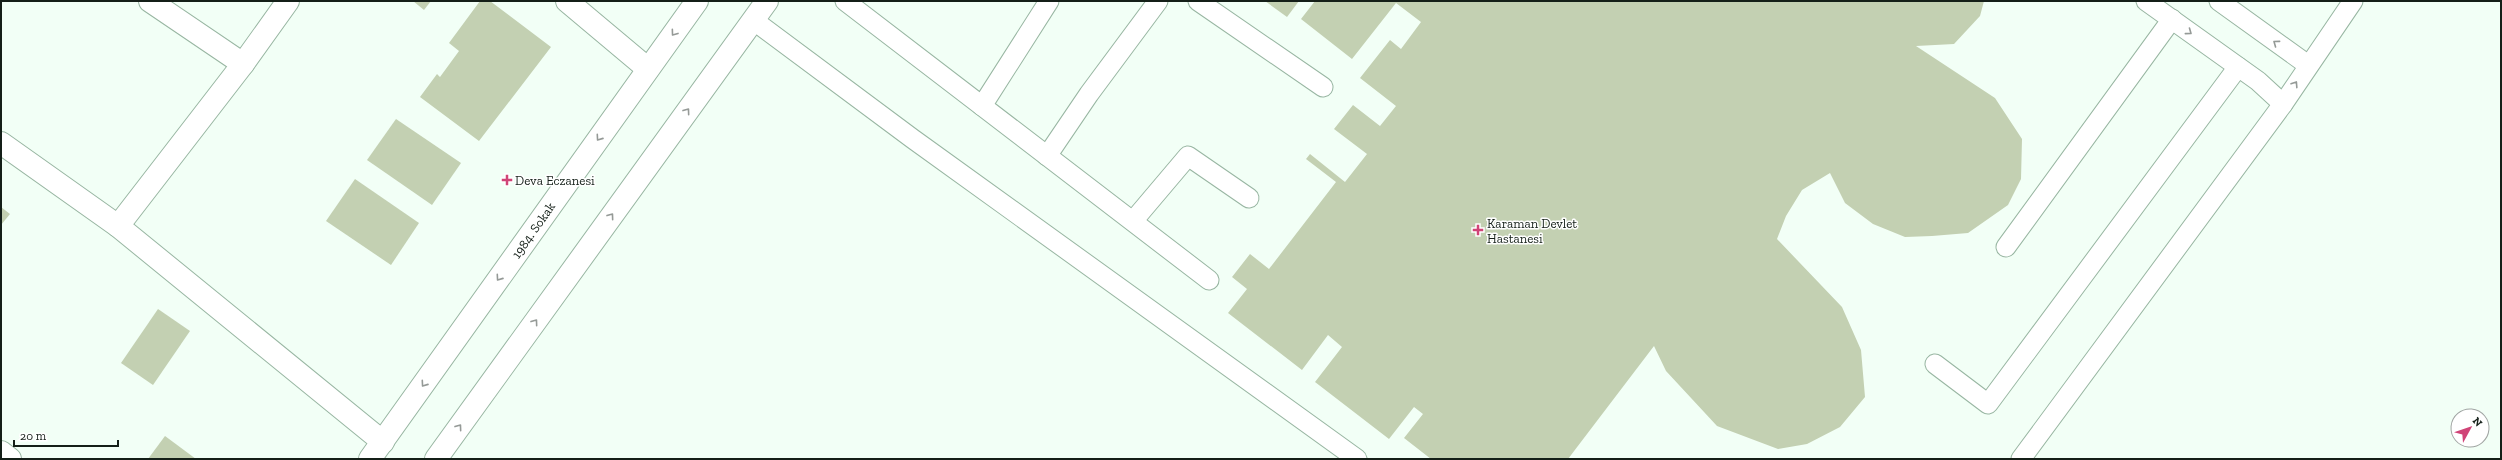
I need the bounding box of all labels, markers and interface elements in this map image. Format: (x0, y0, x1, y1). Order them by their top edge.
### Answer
one-way arrow (2184, 27, 2191, 34)
one-way arrow (672, 28, 679, 35)
one-way arrow (2273, 40, 2280, 47)
one-way arrow (2291, 82, 2298, 89)
one-way arrow (682, 108, 690, 115)
one-way arrow (596, 134, 603, 141)
place label: Deva Eczanesi (515, 173, 595, 188)
marker: Deva Eczanesi (502, 175, 512, 185)
street label: 1984. Sokak (509, 199, 558, 261)
one-way arrow (606, 214, 613, 221)
place label: Karaman Devlet Hastanesi (1487, 216, 1577, 246)
marker: Karaman Devlet Hastanesi (1472, 224, 1484, 236)
one-way arrow (497, 274, 504, 281)
one-way arrow (530, 319, 538, 326)
one-way arrow (421, 380, 428, 387)
north arrow (2450, 408, 2490, 448)
text: N (2470, 415, 2485, 430)
scale bar (14, 422, 118, 448)
one-way arrow (454, 425, 461, 432)
text: 20 m (20, 429, 47, 443)

